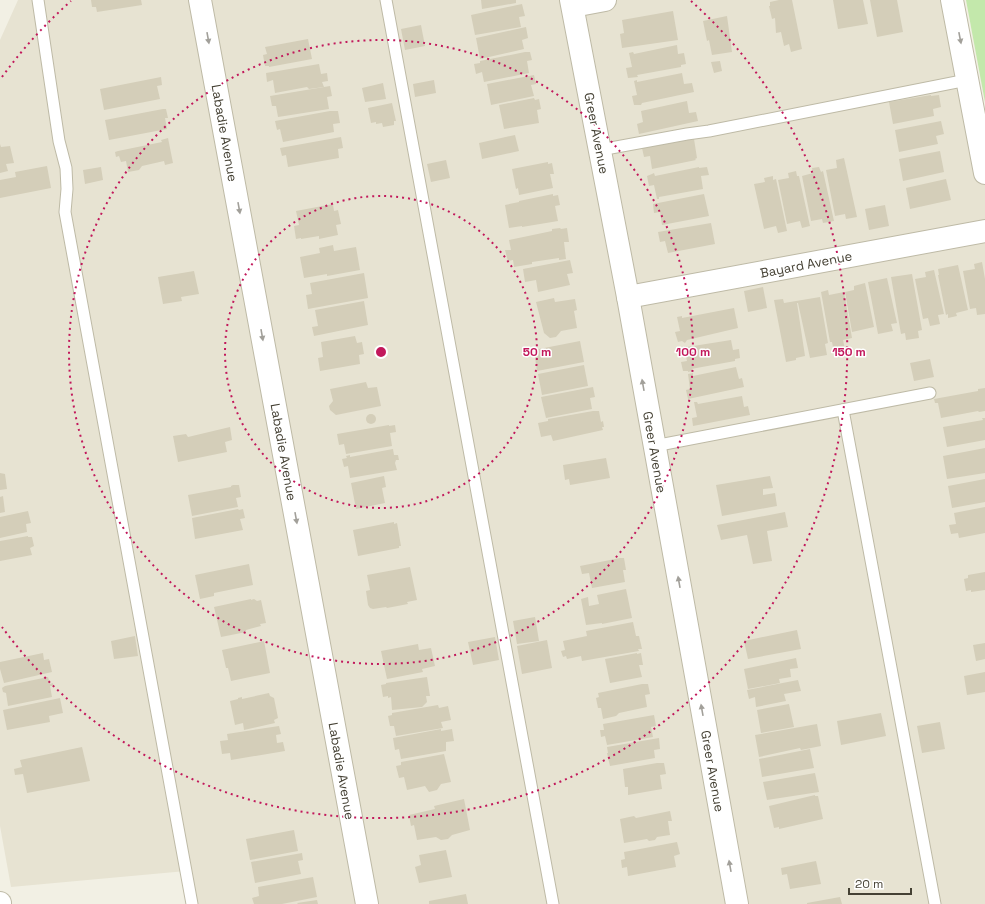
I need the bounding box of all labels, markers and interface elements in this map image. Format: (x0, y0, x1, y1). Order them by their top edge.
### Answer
one-way arrow (205, 32, 211, 44)
one-way arrow (957, 32, 963, 44)
street label: Labadie Avenue (208, 83, 241, 183)
street label: Greer Avenue (580, 91, 613, 175)
one-way arrow (236, 201, 242, 214)
street label: Bayard Avenue (759, 247, 854, 282)
one-way arrow (259, 329, 265, 341)
text: 50 m (523, 344, 551, 360)
text: 100 m (676, 344, 710, 360)
text: 150 m (832, 344, 866, 360)
centre of rings (374, 345, 388, 359)
one-way arrow (640, 379, 646, 391)
street label: Labadie Avenue (267, 402, 300, 502)
street label: Greer Avenue (639, 410, 670, 494)
one-way arrow (293, 512, 299, 524)
one-way arrow (676, 576, 682, 588)
one-way arrow (699, 704, 705, 716)
street label: Labadie Avenue (325, 721, 358, 821)
street label: Greer Avenue (697, 729, 728, 813)
one-way arrow (727, 860, 733, 872)
scale bar (849, 870, 911, 896)
text: 20 m (855, 876, 883, 892)

